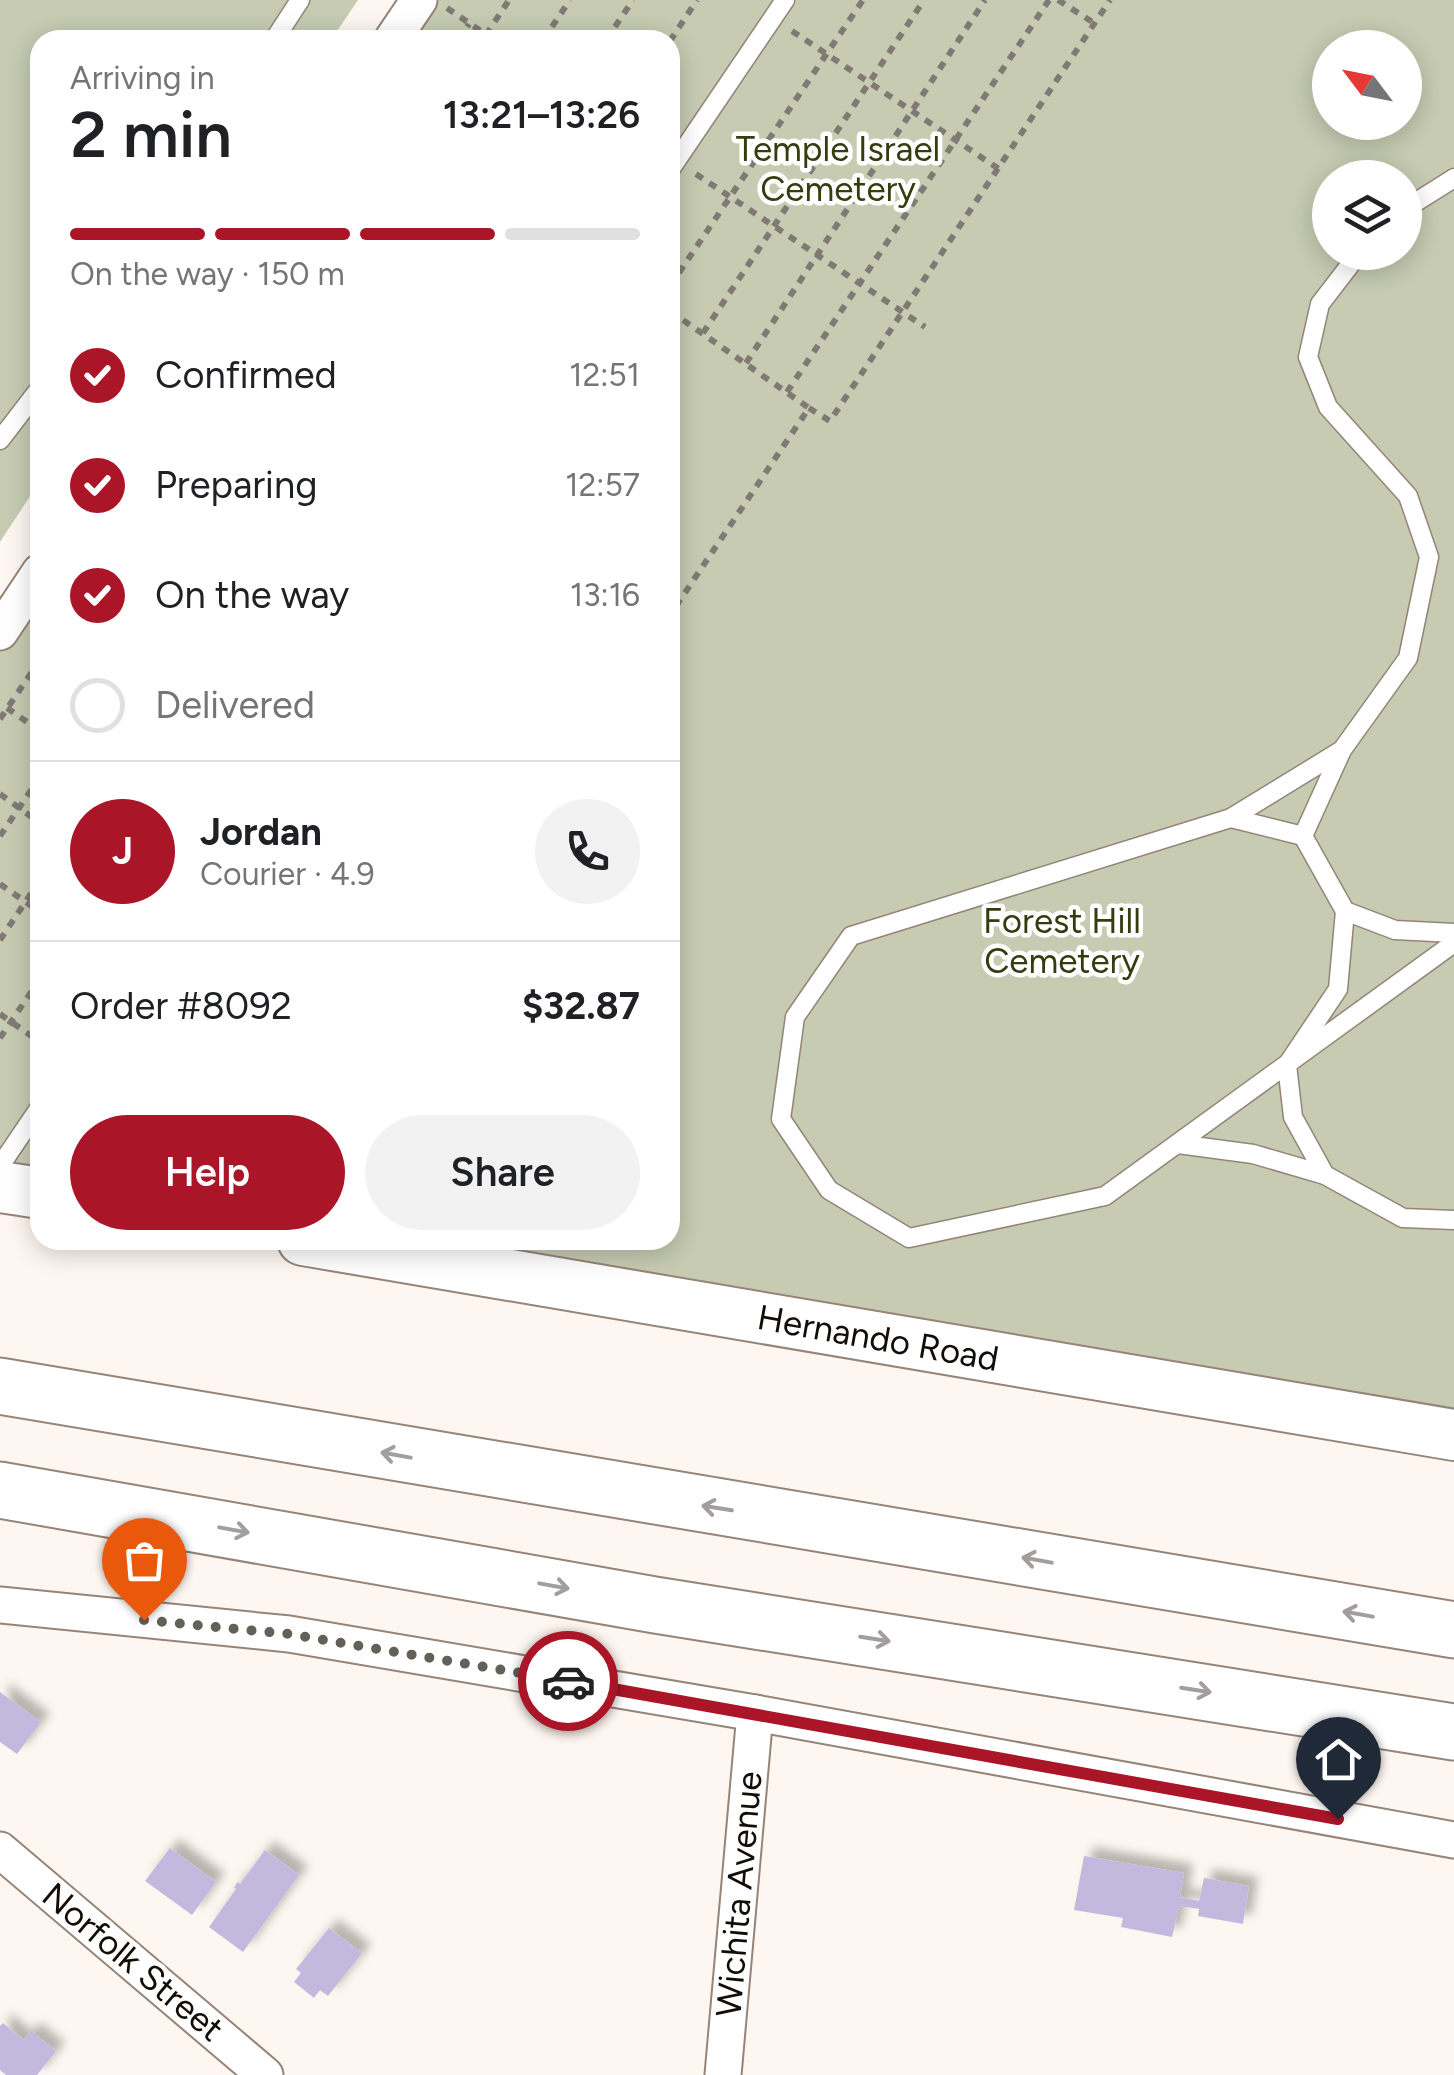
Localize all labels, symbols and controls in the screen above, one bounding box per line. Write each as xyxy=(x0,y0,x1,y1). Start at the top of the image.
north arrow xyxy=(1312,30,1422,140)
map controls xyxy=(1312,30,1422,270)
text: Arriving in xyxy=(70,59,215,97)
text: 13:21–13:26 xyxy=(443,92,640,138)
text: 2 min xyxy=(70,95,232,173)
park label: Temple Israel Cemetery xyxy=(736,128,940,210)
button: layers xyxy=(1312,160,1422,270)
text: On the way · 150 m xyxy=(70,255,345,293)
icon: check xyxy=(70,348,125,403)
text: Confirmed xyxy=(155,352,337,398)
text: 12:51 xyxy=(569,356,640,394)
icon: check xyxy=(70,458,125,513)
text: Preparing xyxy=(155,462,317,508)
text: 12:57 xyxy=(565,466,640,504)
icon: check xyxy=(70,568,125,623)
text: On the way xyxy=(155,572,349,618)
text: 13:16 xyxy=(570,576,640,614)
text: Delivered xyxy=(155,682,315,728)
button: phone xyxy=(535,799,640,904)
text: Jordan xyxy=(200,809,322,855)
text: J xyxy=(112,828,133,874)
text: Courier · 4.9 xyxy=(200,855,375,893)
park label: Forest Hill Cemetery xyxy=(983,900,1141,982)
text: Order #8092 xyxy=(70,983,292,1029)
text: $32.87 xyxy=(522,983,640,1029)
button: Help xyxy=(70,1115,345,1230)
button: Share xyxy=(365,1115,640,1230)
street label: Hernando Road xyxy=(754,1296,1002,1380)
one-way arrow xyxy=(380,1445,413,1464)
one-way arrow xyxy=(701,1498,733,1517)
pin xyxy=(102,1518,187,1621)
one-way arrow xyxy=(217,1521,250,1540)
icon: bag xyxy=(117,1533,172,1588)
one-way arrow xyxy=(1022,1550,1054,1569)
one-way arrow xyxy=(537,1578,569,1597)
one-way arrow xyxy=(1342,1604,1375,1623)
one-way arrow xyxy=(858,1630,891,1649)
courier xyxy=(518,1631,618,1731)
icon: car xyxy=(541,1654,596,1709)
one-way arrow xyxy=(1179,1681,1212,1700)
pin xyxy=(1296,1717,1381,1820)
icon: home xyxy=(1311,1732,1366,1787)
street label: Wichita Avenue xyxy=(707,1769,771,2019)
street label: Norfolk Street xyxy=(34,1874,232,2050)

